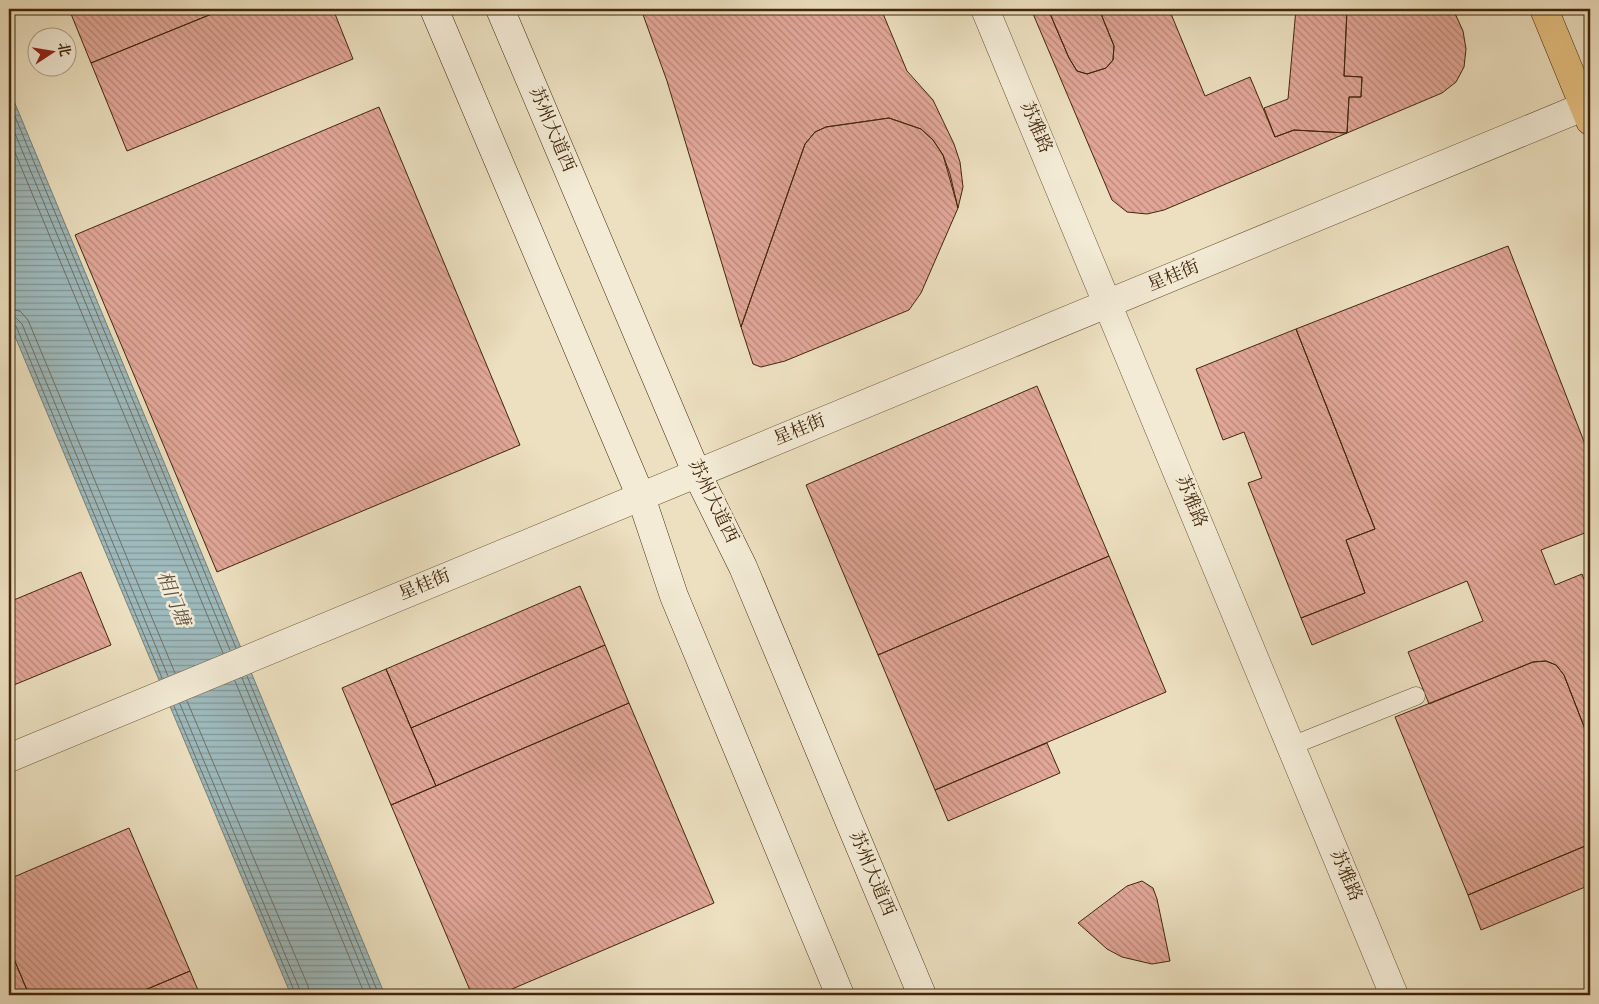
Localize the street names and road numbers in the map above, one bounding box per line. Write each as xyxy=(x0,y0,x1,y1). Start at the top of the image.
street label: 苏州大道西 xyxy=(521,83,581,177)
street label: 苏雅路 xyxy=(1012,98,1058,158)
street label: 星桂街 xyxy=(1144,255,1204,299)
street label: 星桂街 xyxy=(770,409,830,453)
street label: 苏州大道西 xyxy=(681,456,743,548)
street label: 苏雅路 xyxy=(1168,472,1212,532)
street label: 星桂街 xyxy=(395,564,455,608)
street label: 苏州大道西 xyxy=(841,827,901,921)
street label: 苏雅路 xyxy=(1322,846,1368,906)

